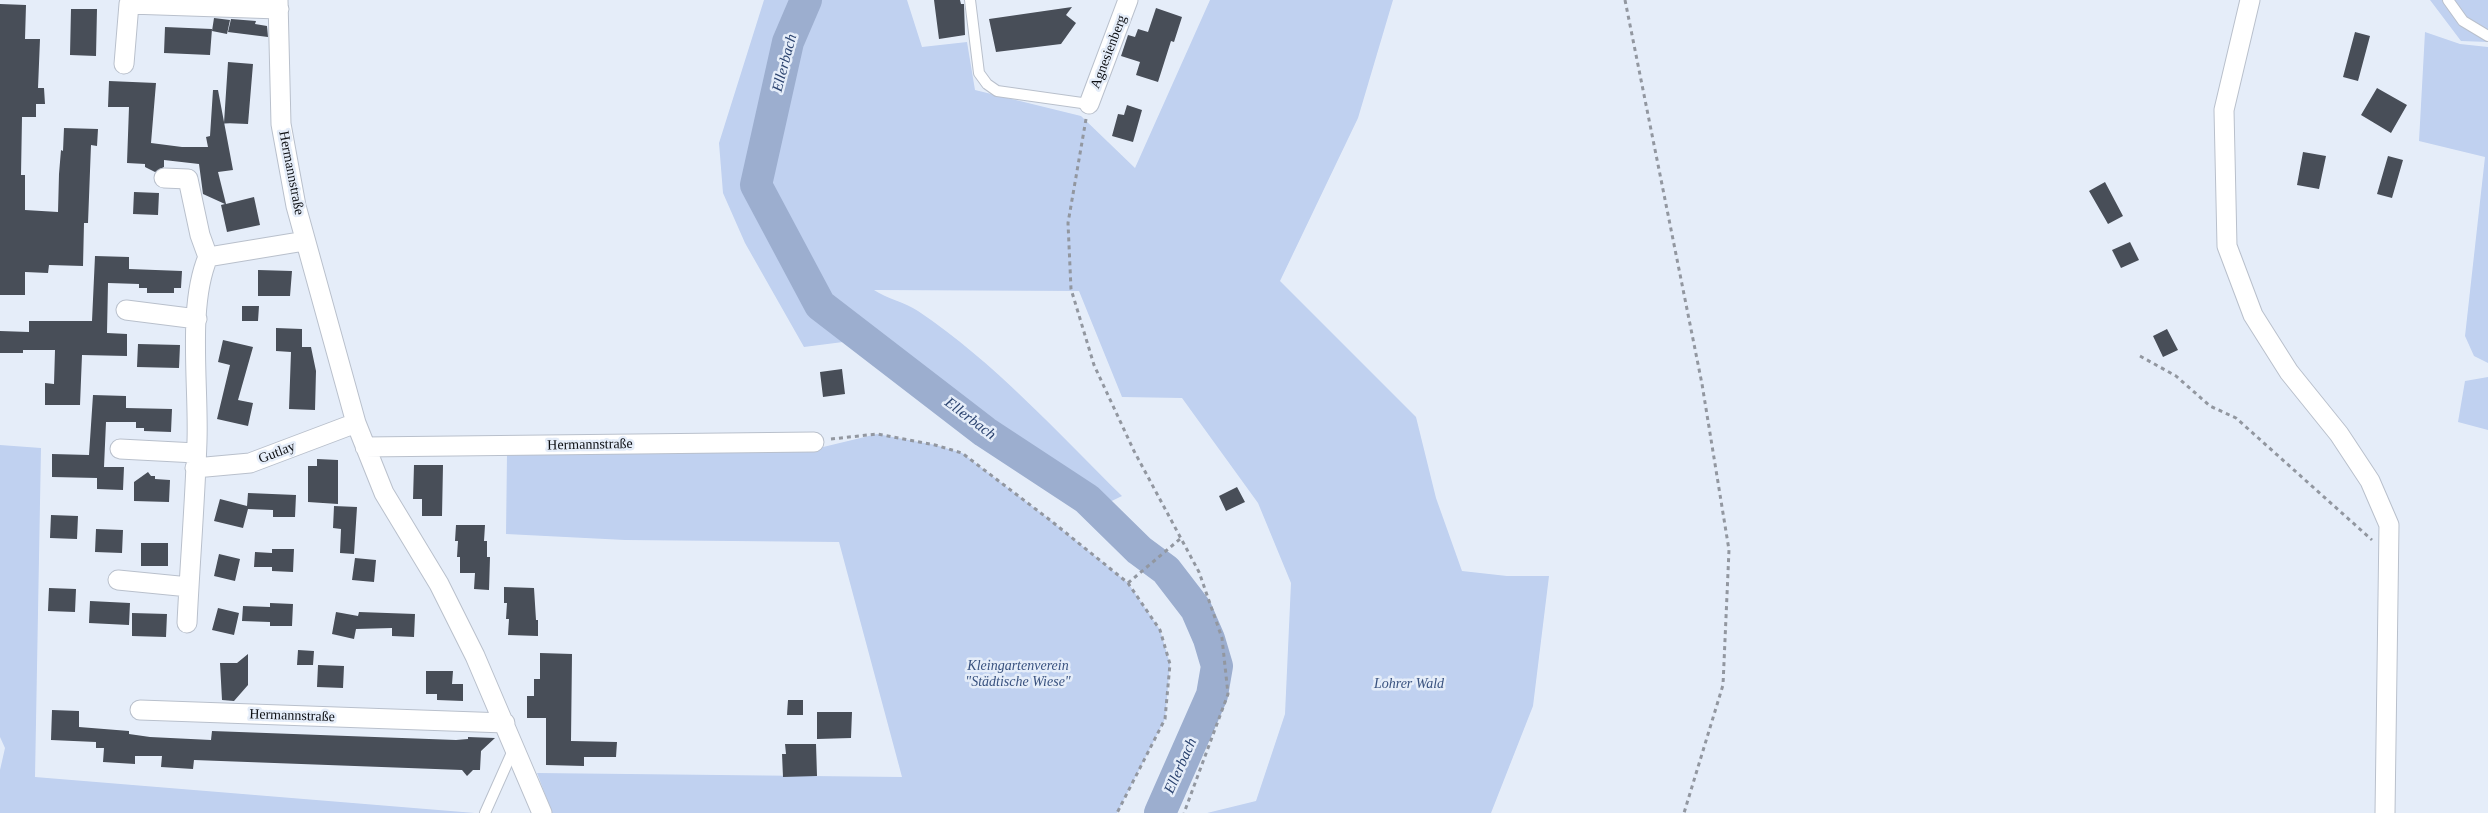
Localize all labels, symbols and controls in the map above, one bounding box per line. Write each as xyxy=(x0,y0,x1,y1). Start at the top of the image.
street label: Agnesienberg xyxy=(1087,13,1131,91)
water label: Ellerbach xyxy=(769,32,801,94)
street label: Hermannstraße xyxy=(275,129,307,217)
water label: Ellerbach xyxy=(941,394,999,444)
street label: Hermannstraße xyxy=(547,436,633,454)
street label: Gutlay xyxy=(256,438,298,468)
park label: Kleingartenverein "Städtische Wiese" xyxy=(965,658,1071,690)
park label: Lohrer Wald xyxy=(1374,676,1444,692)
street label: Hermannstraße xyxy=(249,706,335,726)
water label: Ellerbach xyxy=(1161,735,1201,797)

